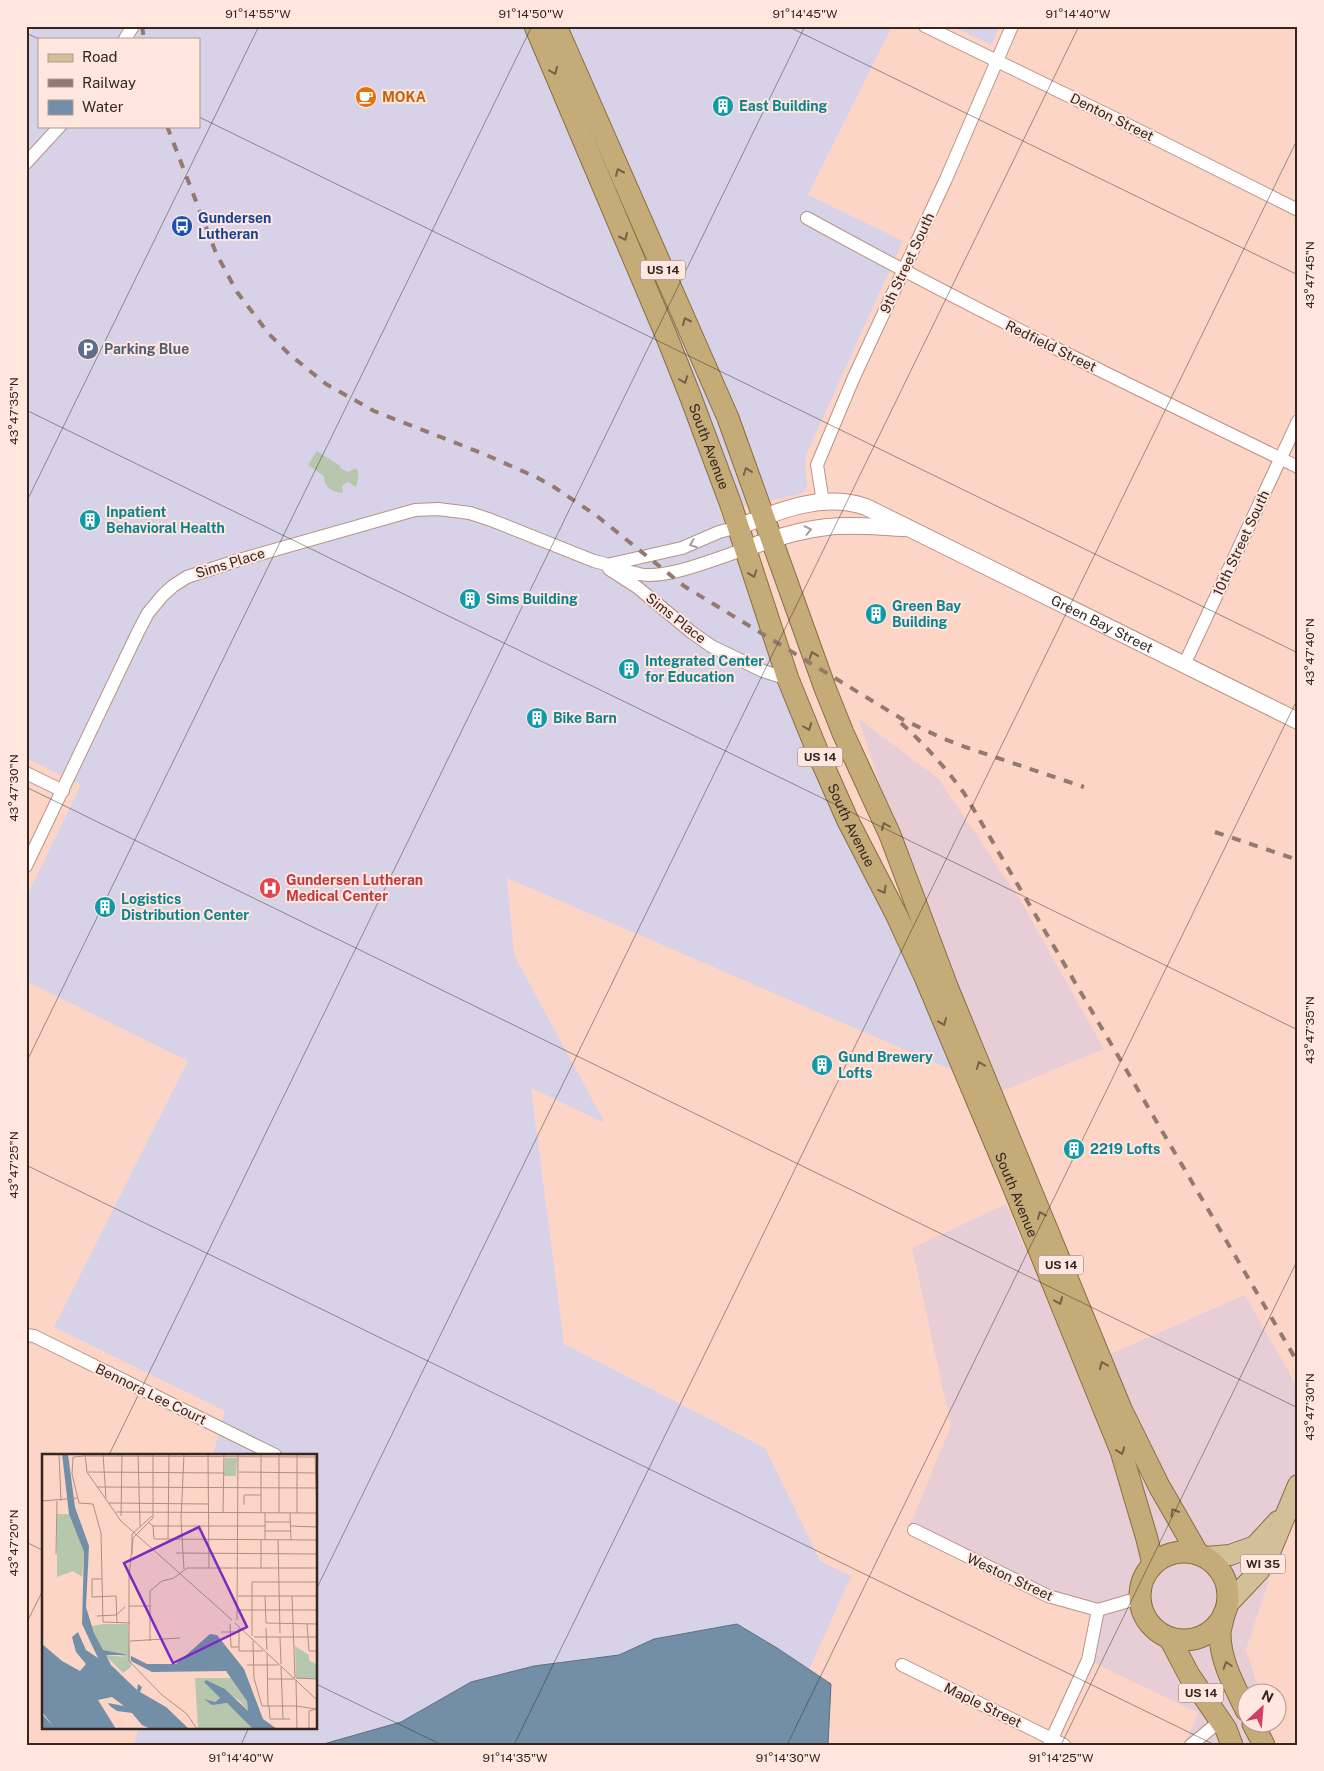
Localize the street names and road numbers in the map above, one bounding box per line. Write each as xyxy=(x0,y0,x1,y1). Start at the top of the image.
street label: Denton Street xyxy=(1068,90,1156,144)
street label: 9th Street South xyxy=(877,210,937,316)
road number: US 14 xyxy=(640,260,686,280)
street label: Redfield Street xyxy=(1003,317,1099,375)
street label: South Avenue xyxy=(686,401,732,492)
street label: 10th Street South xyxy=(1210,488,1272,598)
street label: Sims Place xyxy=(193,545,267,581)
street label: Sims Place xyxy=(643,590,709,646)
street label: Green Bay Street xyxy=(1048,592,1156,656)
road number: US 14 xyxy=(798,748,842,766)
street label: South Avenue xyxy=(824,781,878,869)
street label: South Avenue xyxy=(992,1150,1041,1240)
road number: US 14 xyxy=(1038,1256,1084,1274)
street label: Bennora Lee Court xyxy=(93,1360,209,1428)
street label: Weston Street xyxy=(964,1550,1056,1604)
road number: WI 35 xyxy=(1240,1555,1286,1574)
street label: Maple Street xyxy=(942,1679,1024,1731)
road number: US 14 xyxy=(1178,1684,1224,1702)

